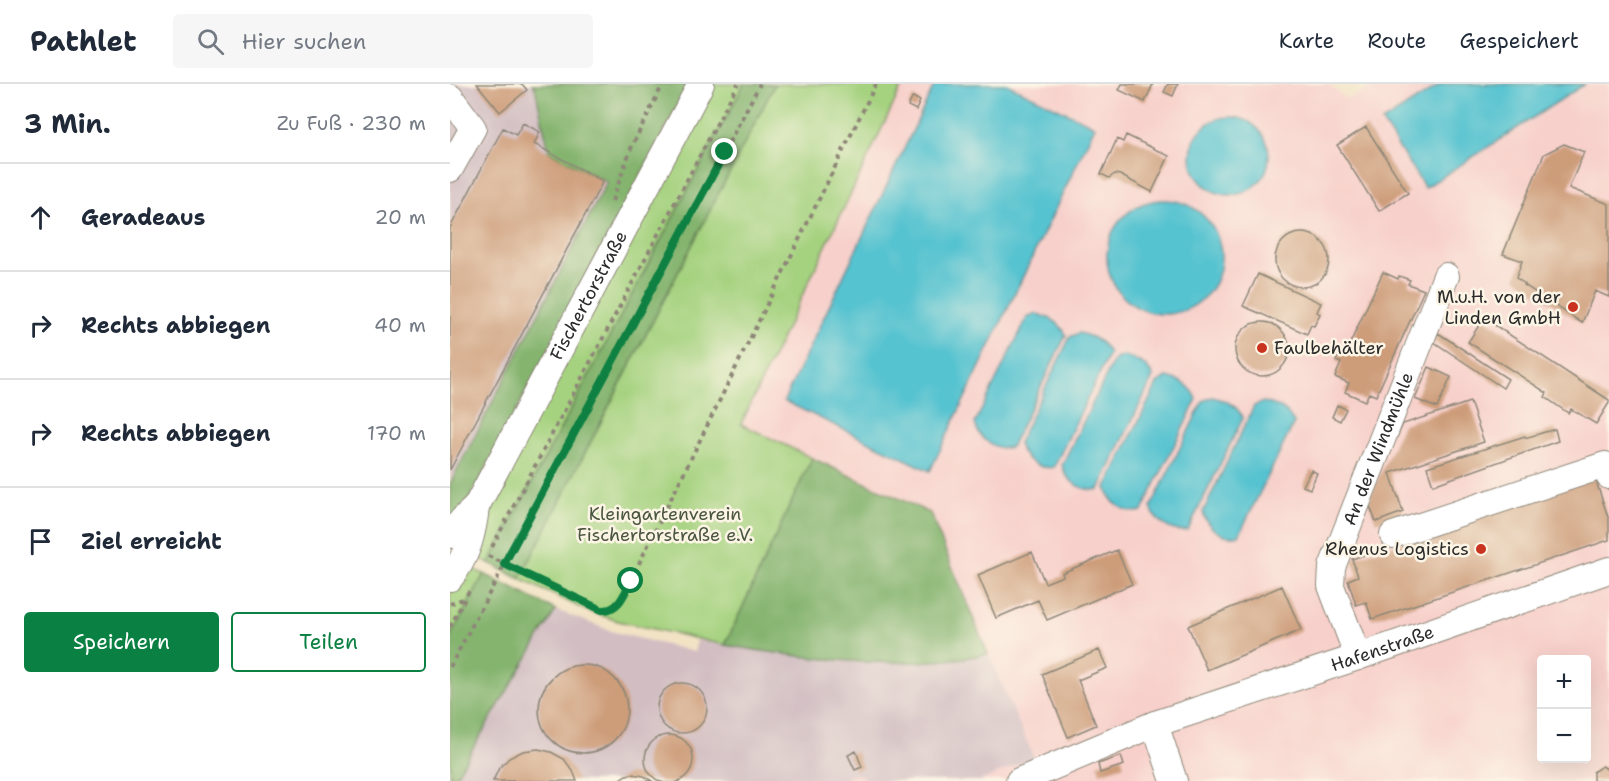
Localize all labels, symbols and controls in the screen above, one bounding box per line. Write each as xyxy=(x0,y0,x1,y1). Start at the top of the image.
search box xyxy=(173,14,593,68)
text: Pathlet xyxy=(30,22,137,60)
icon: search xyxy=(194,25,227,58)
text: Hier suchen xyxy=(242,27,366,56)
text: Karte xyxy=(1279,27,1334,55)
text: Route xyxy=(1367,27,1426,55)
text: Gespeichert xyxy=(1459,27,1579,55)
text: 3 Min. xyxy=(24,106,111,141)
text: Zu Fuß · 230 m xyxy=(277,110,426,136)
route end xyxy=(711,138,737,164)
icon: ahead xyxy=(24,201,57,234)
text: Geradeaus xyxy=(81,203,205,232)
text: 20 m xyxy=(375,204,426,230)
street label: Fischertorstraße xyxy=(544,226,633,364)
place label: M.u.H. von der Linden GmbH xyxy=(1437,285,1561,330)
marker: M.u.H. von der Linden GmbH xyxy=(1566,300,1580,314)
icon: right xyxy=(24,309,57,342)
text: Rechts abbiegen xyxy=(81,311,270,340)
text: 40 m xyxy=(374,312,426,338)
place label: Faulbehälter xyxy=(1274,336,1384,360)
marker: Faulbehälter xyxy=(1255,341,1269,355)
street label: An der Windmühle xyxy=(1338,369,1419,529)
icon: right xyxy=(24,417,57,450)
text: Rechts abbiegen xyxy=(81,419,270,448)
text: 170 m xyxy=(367,420,426,446)
park label: Kleingartenverein Fischertorstraße e.V. xyxy=(577,502,753,547)
icon: arrive xyxy=(24,525,57,558)
text: Ziel erreicht xyxy=(81,527,222,556)
place label: Rhenus Logistics xyxy=(1325,537,1469,561)
marker: Rhenus Logistics xyxy=(1474,542,1488,556)
route start xyxy=(617,567,643,593)
button: Speichern xyxy=(24,612,219,672)
button: Teilen xyxy=(231,612,426,672)
street label: Hafenstraße xyxy=(1328,620,1437,677)
map controls xyxy=(1537,655,1591,763)
button: + xyxy=(1537,655,1591,709)
button: − xyxy=(1537,709,1591,763)

